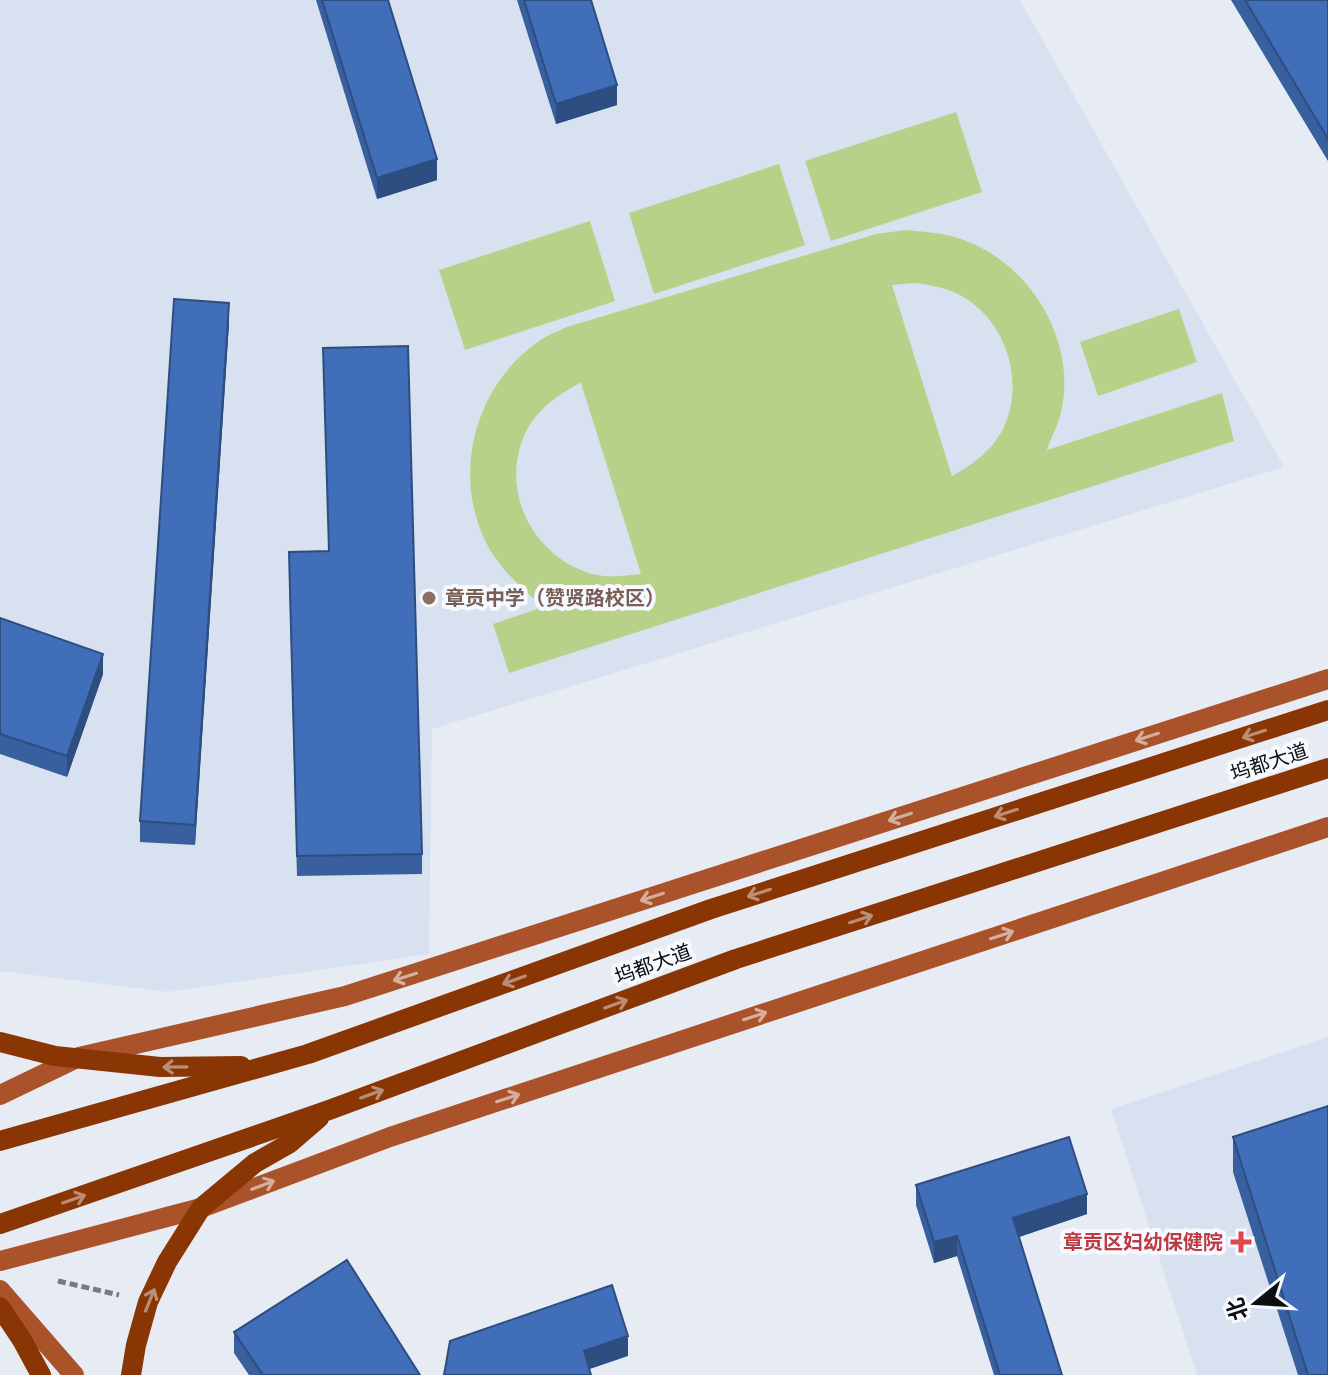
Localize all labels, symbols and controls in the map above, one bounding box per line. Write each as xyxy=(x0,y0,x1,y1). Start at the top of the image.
place label: 章贡中学（赞贤路校区） xyxy=(445,586,665,610)
marker: 章贡中学（赞贤路校区） xyxy=(420,589,438,607)
one-way arrow xyxy=(1241,727,1266,742)
one-way arrow xyxy=(1135,730,1160,745)
street label: 坞都大道 xyxy=(1227,738,1311,786)
one-way arrow xyxy=(994,807,1019,822)
one-way arrow xyxy=(887,810,912,825)
one-way arrow xyxy=(746,886,772,901)
one-way arrow xyxy=(640,890,665,905)
one-way arrow xyxy=(849,910,874,925)
one-way arrow xyxy=(989,926,1014,941)
street label: 坞都大道 xyxy=(611,939,695,989)
one-way arrow xyxy=(393,970,418,985)
one-way arrow xyxy=(502,974,527,988)
one-way arrow xyxy=(603,996,628,1010)
one-way arrow xyxy=(742,1008,767,1023)
one-way arrow xyxy=(162,1059,189,1074)
one-way arrow xyxy=(359,1086,384,1100)
one-way arrow xyxy=(495,1089,520,1104)
one-way arrow xyxy=(250,1177,275,1191)
one-way arrow xyxy=(61,1191,86,1205)
place label: 章贡区妇幼保健院 xyxy=(1063,1230,1223,1254)
marker: 章贡区妇幼保健院 xyxy=(1230,1231,1252,1253)
north arrow xyxy=(1216,1263,1296,1343)
one-way arrow xyxy=(144,1288,159,1313)
text: 北 xyxy=(1221,1295,1253,1324)

